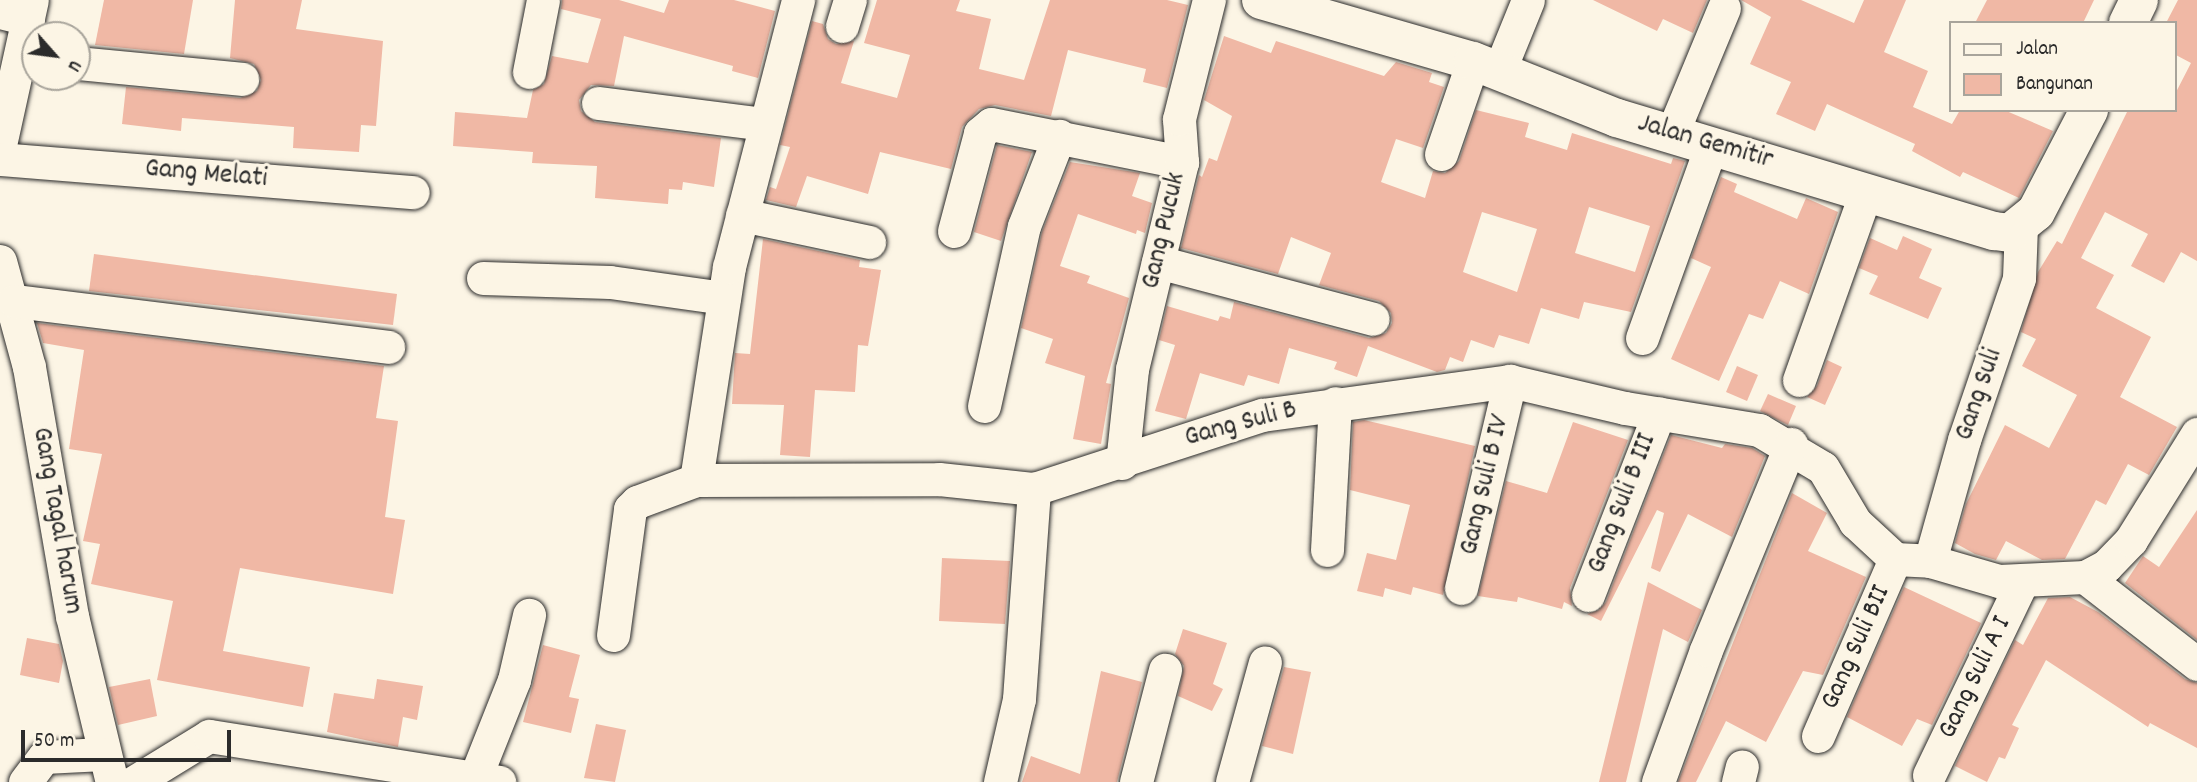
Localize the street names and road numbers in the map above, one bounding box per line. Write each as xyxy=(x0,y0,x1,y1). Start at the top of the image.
street label: Jalan Gemitir xyxy=(1633,108,1777,178)
street label: Gang Melati xyxy=(143,153,269,197)
street label: Gang Pucuk xyxy=(1135,170,1195,292)
street label: Gang Suli xyxy=(1949,345,2011,445)
street label: Gang Suli B xyxy=(1181,394,1301,456)
street label: Gang Suli B IV xyxy=(1454,411,1518,559)
street label: Gang Tagal harum xyxy=(23,425,89,617)
street label: Gang Suli B III xyxy=(1581,429,1665,579)
street label: Gang Suli BII xyxy=(1815,581,1899,715)
street label: Gang Suli A I xyxy=(1932,611,2020,745)

